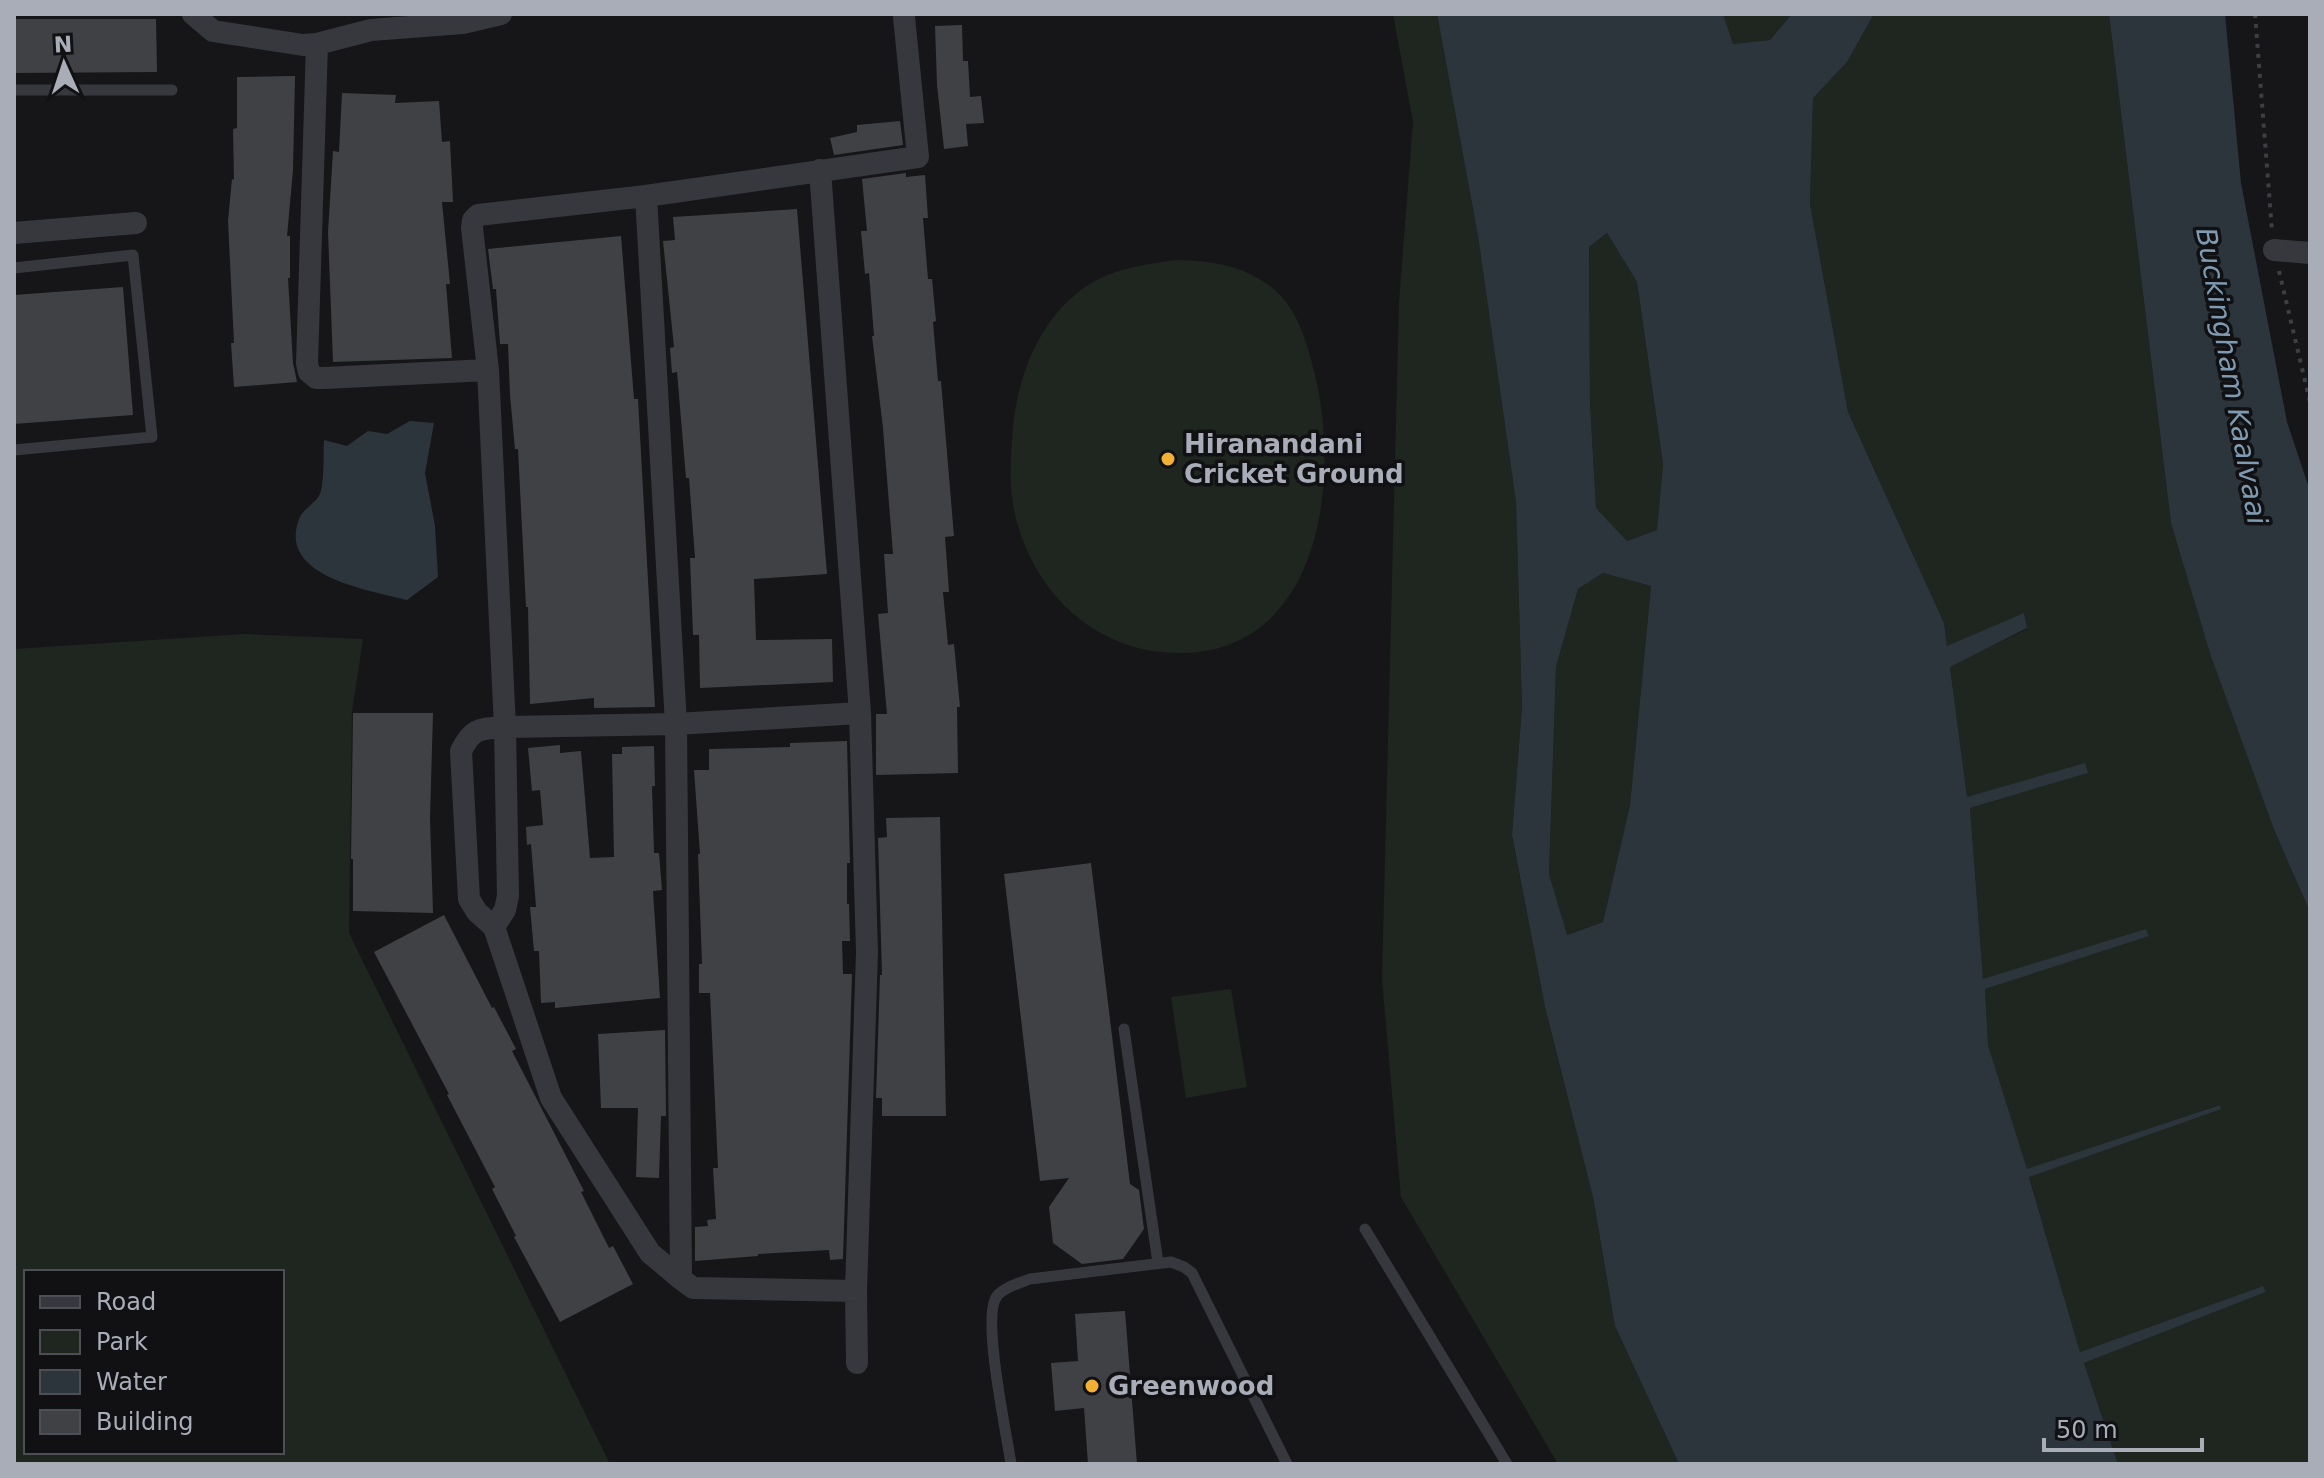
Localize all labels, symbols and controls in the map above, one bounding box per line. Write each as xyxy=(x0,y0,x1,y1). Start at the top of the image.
north arrow xyxy=(24,24,104,104)
text: N xyxy=(53,32,73,57)
water label: Buckingham Kaalvaai xyxy=(2189,225,2274,527)
place label: Hiranandani Cricket Ground xyxy=(1184,429,1404,489)
marker: Hiranandani Cricket Ground xyxy=(1159,450,1177,468)
legend xyxy=(24,1270,284,1454)
text: Road xyxy=(96,1288,156,1316)
text: Park xyxy=(96,1328,148,1356)
text: Water xyxy=(96,1368,167,1396)
place label: Greenwood xyxy=(1108,1371,1274,1401)
marker: Greenwood xyxy=(1083,1377,1101,1395)
scale bar xyxy=(2044,1402,2202,1452)
text: Building xyxy=(96,1408,193,1436)
text: 50 m xyxy=(2056,1416,2118,1444)

